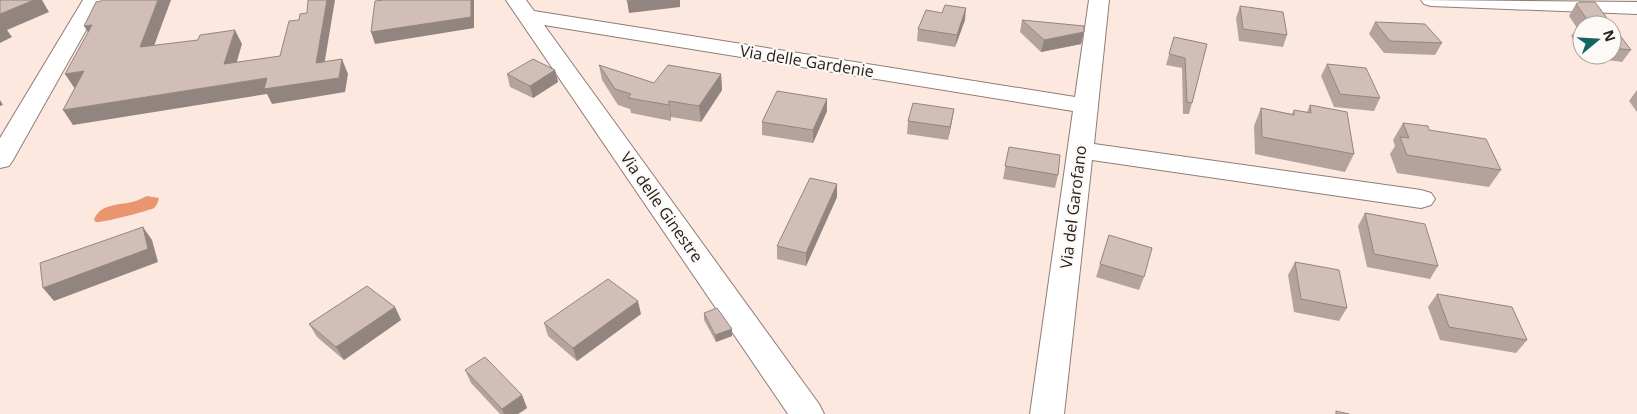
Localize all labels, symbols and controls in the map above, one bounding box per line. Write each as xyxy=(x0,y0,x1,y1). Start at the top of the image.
north arrow xyxy=(1572,15,1622,65)
text: N xyxy=(1599,27,1621,44)
street label: Via delle Gardenie xyxy=(738,40,876,82)
street label: Via del Garofano xyxy=(1055,144,1091,270)
street label: Via delle Ginestre xyxy=(616,147,708,267)

